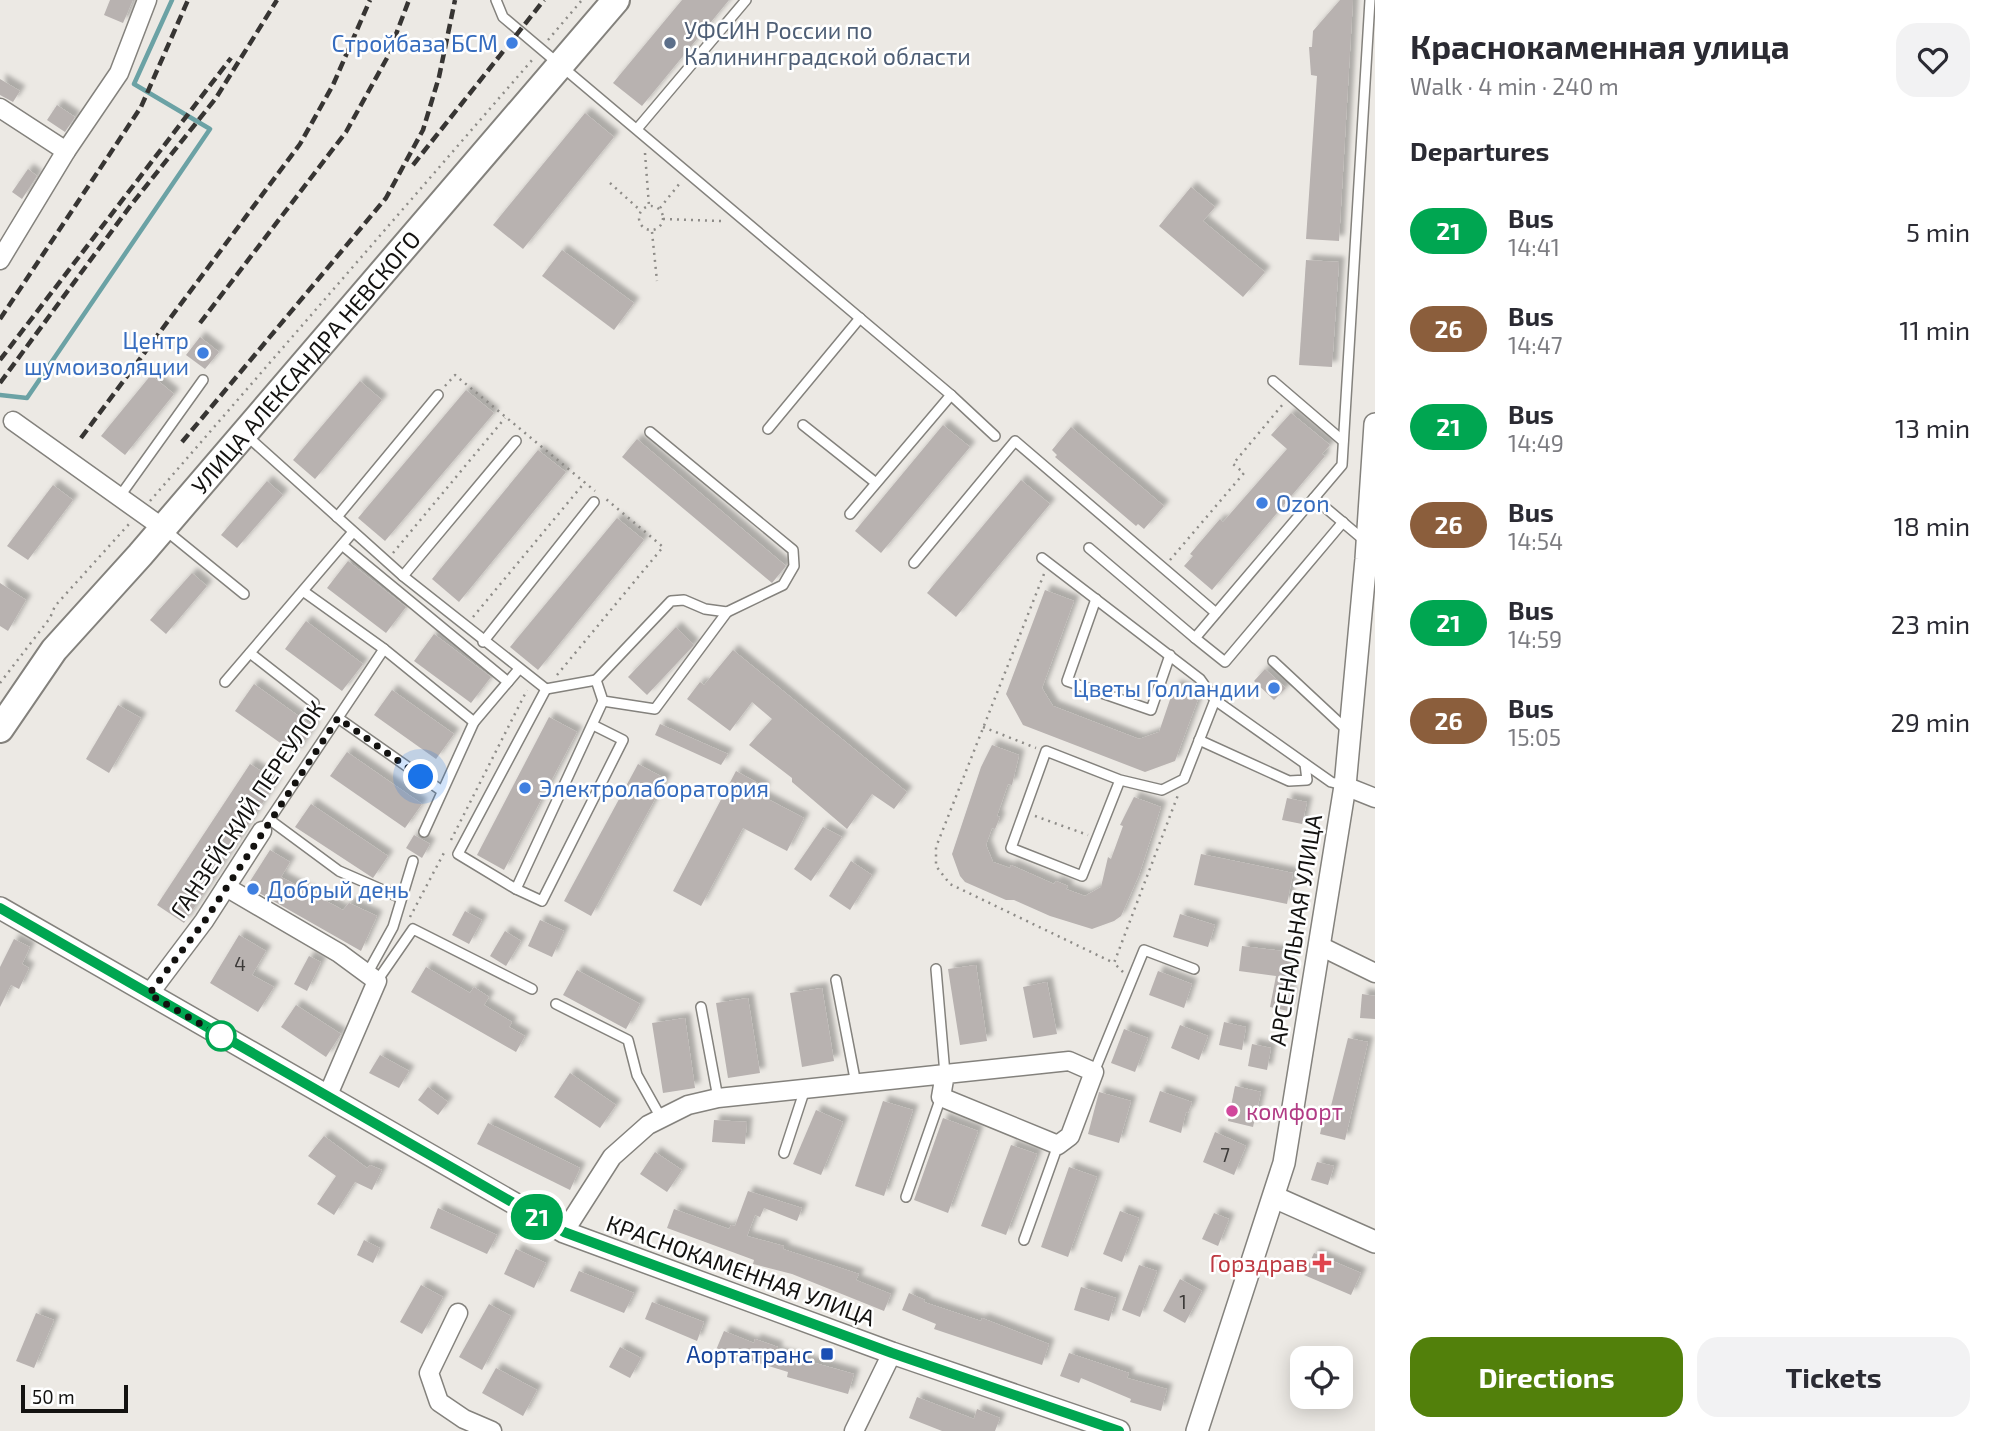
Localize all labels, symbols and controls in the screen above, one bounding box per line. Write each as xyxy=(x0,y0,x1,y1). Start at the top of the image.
place label: УФСИН России по Калининградской области xyxy=(684,16,971,70)
button: heart xyxy=(1896,23,1970,97)
text: Краснокаменная улица xyxy=(1410,26,1790,66)
place label: Стройбаза БСМ xyxy=(331,29,498,57)
marker: Стройбаза БСМ xyxy=(504,35,520,51)
marker: УФСИН России по Калининградской области xyxy=(662,35,678,51)
text: Walk · 4 min · 240 m xyxy=(1410,72,1619,100)
text: Departures xyxy=(1410,135,1549,166)
text: Bus xyxy=(1508,202,1554,233)
text: 21 xyxy=(1436,216,1461,245)
text: 5 min xyxy=(1906,216,1970,247)
street label: УЛИЦА АЛЕКСАНДРА НЕВСКОГО xyxy=(185,225,426,499)
text: 14:41 xyxy=(1508,233,1560,261)
text: Bus xyxy=(1508,300,1554,331)
text: 26 xyxy=(1434,314,1463,343)
text: 11 min xyxy=(1899,314,1970,345)
place label: Центр шумоизоляции xyxy=(24,326,189,381)
text: 14:47 xyxy=(1508,331,1563,359)
marker: Центр шумоизоляции xyxy=(195,345,211,361)
text: Bus xyxy=(1508,398,1554,429)
text: 21 xyxy=(1436,412,1461,441)
text: 13 min xyxy=(1895,412,1970,443)
text: 14:49 xyxy=(1508,429,1564,457)
place label: Ozon xyxy=(1276,489,1330,517)
marker: Ozon xyxy=(1254,495,1270,511)
text: Bus xyxy=(1508,496,1554,527)
text: 26 xyxy=(1434,510,1463,539)
text: 18 min xyxy=(1894,510,1970,541)
text: 14:54 xyxy=(1508,527,1563,555)
text: Bus xyxy=(1508,594,1554,625)
text: 21 xyxy=(1436,608,1461,637)
text: 23 min xyxy=(1891,608,1970,639)
text: 14:59 xyxy=(1508,625,1562,653)
place label: Цветы Голландии xyxy=(1073,674,1260,702)
marker: Цветы Голландии xyxy=(1266,680,1282,696)
text: Bus xyxy=(1508,692,1554,723)
street label: ГАНЗЕЙСКИЙ ПЕРЕУЛОК xyxy=(164,695,330,923)
text: 26 xyxy=(1434,706,1463,735)
text: 29 min xyxy=(1890,706,1970,737)
text: 15:05 xyxy=(1508,723,1561,751)
your location xyxy=(403,759,438,794)
place label: Электролаборатория xyxy=(539,774,769,802)
marker: Электролаборатория xyxy=(517,780,533,796)
street label: АРСЕНАЛЬНАЯ УЛИЦА xyxy=(1263,812,1327,1048)
place label: Добрый день xyxy=(267,875,409,903)
marker: Добрый день xyxy=(245,881,261,897)
house number: 4 xyxy=(234,952,246,975)
unlabelled marker xyxy=(206,1021,236,1051)
place label: комфорт xyxy=(1246,1097,1343,1125)
marker: комфорт xyxy=(1224,1103,1240,1119)
house number: 7 xyxy=(1220,1143,1230,1166)
line badge: 21 xyxy=(505,1194,568,1240)
text: 21 xyxy=(525,1202,549,1231)
street label: КРАСНОКАМЕННАЯ УЛИЦА xyxy=(603,1208,880,1332)
place label: Горздрав xyxy=(1210,1249,1308,1277)
marker: Горздрав xyxy=(1314,1255,1330,1271)
house number: 1 xyxy=(1179,1290,1187,1313)
button: Directions xyxy=(1410,1337,1683,1417)
button: Tickets xyxy=(1697,1337,1970,1417)
place label: Аортатранс xyxy=(686,1340,813,1368)
marker: Аортатранс xyxy=(819,1346,835,1362)
map controls xyxy=(1290,1346,1353,1409)
button: locate xyxy=(1290,1346,1353,1409)
scale bar xyxy=(21,1382,128,1414)
text: 50 m xyxy=(32,1385,75,1408)

